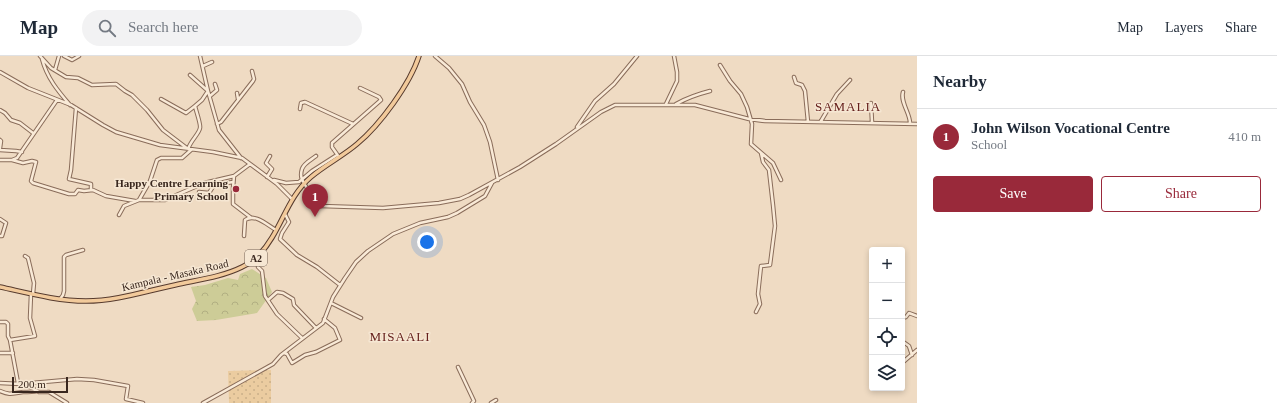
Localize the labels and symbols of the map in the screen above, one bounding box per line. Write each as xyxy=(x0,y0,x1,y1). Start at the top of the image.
district label: SAMALIA xyxy=(815,99,881,114)
place label: Happy Centre Learning Primary School xyxy=(115,177,228,202)
marker: Happy Centre Learning Primary School xyxy=(231,184,241,194)
pin: 1 xyxy=(302,184,328,217)
your location xyxy=(417,232,437,252)
road number: A2 xyxy=(245,250,267,266)
street label: Kampala - Masaka Road xyxy=(121,257,230,293)
district label: MISAALI xyxy=(369,329,431,344)
scale bar xyxy=(12,375,68,394)

